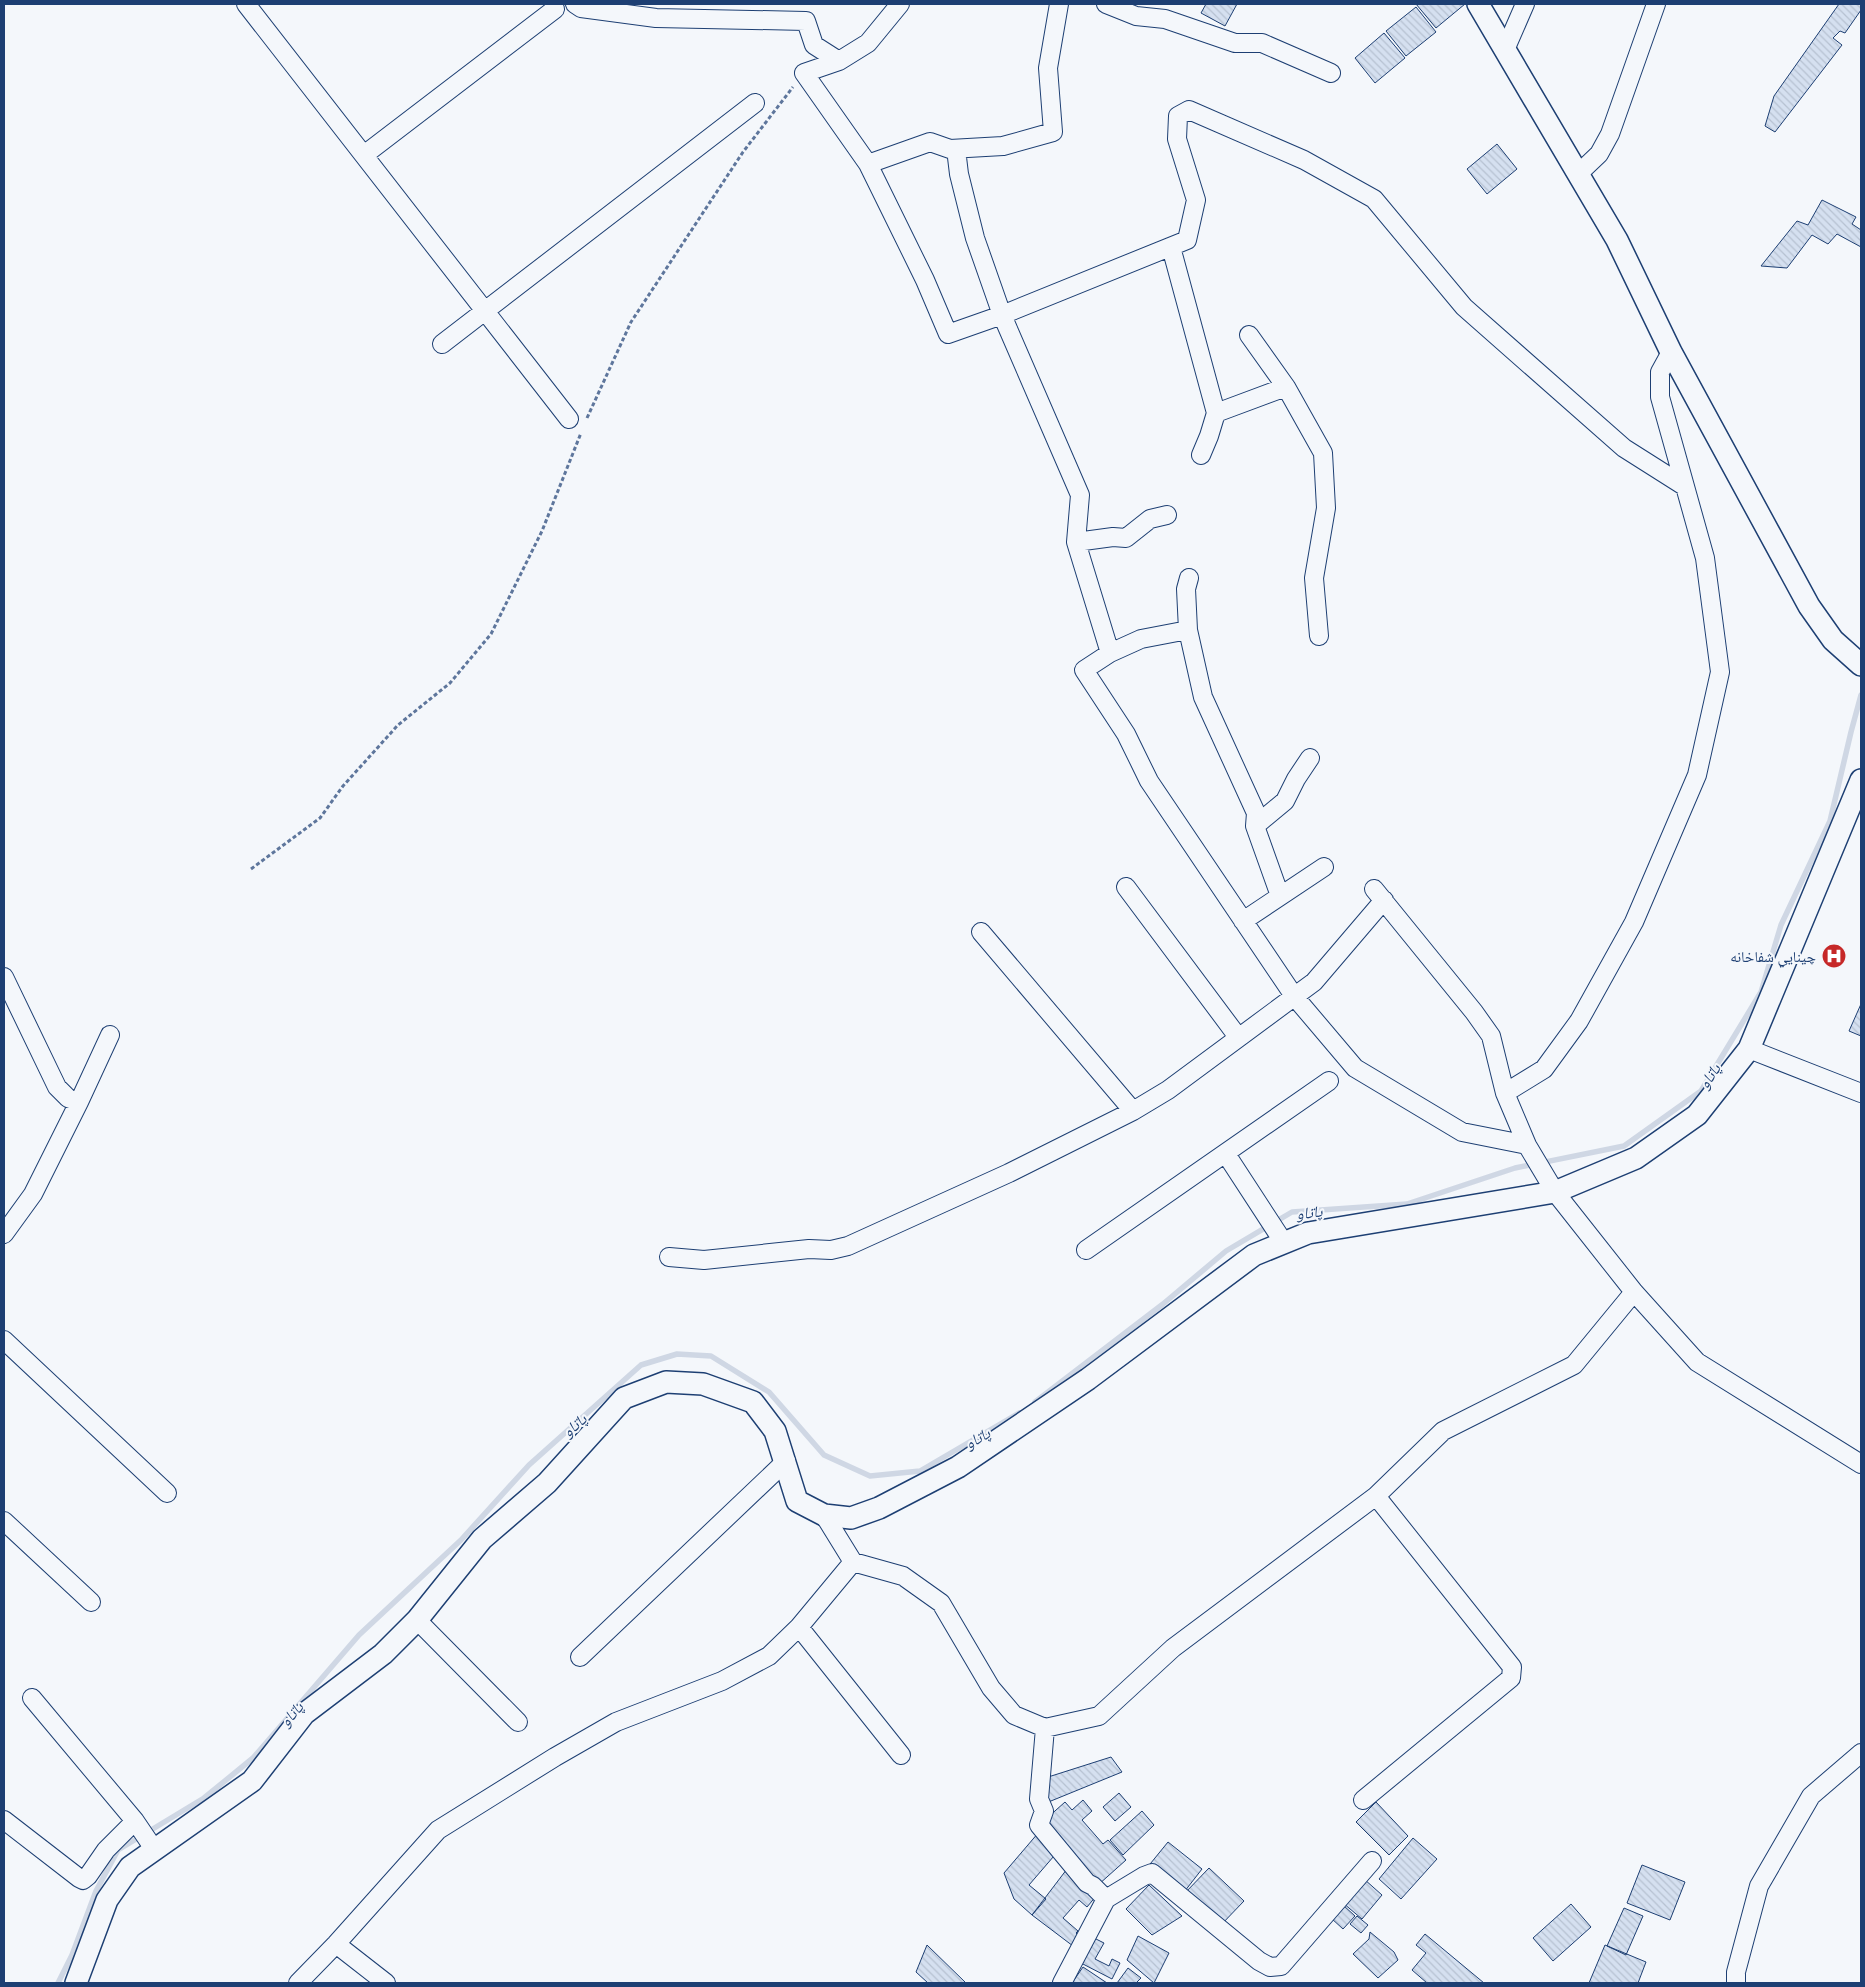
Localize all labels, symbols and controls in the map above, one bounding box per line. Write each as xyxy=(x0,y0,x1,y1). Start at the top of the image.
hospital icon: چينايي شفاخانه xyxy=(1821,943,1847,969)
place label: چينايي شفاخانه xyxy=(1730,947,1816,968)
water label: پاتاو xyxy=(1693,1059,1725,1094)
water label: پاتاو xyxy=(1294,1200,1324,1224)
water label: پاتاو xyxy=(557,1408,591,1442)
water label: پاتاو xyxy=(960,1422,994,1454)
water label: پاتاو xyxy=(274,1697,308,1731)

